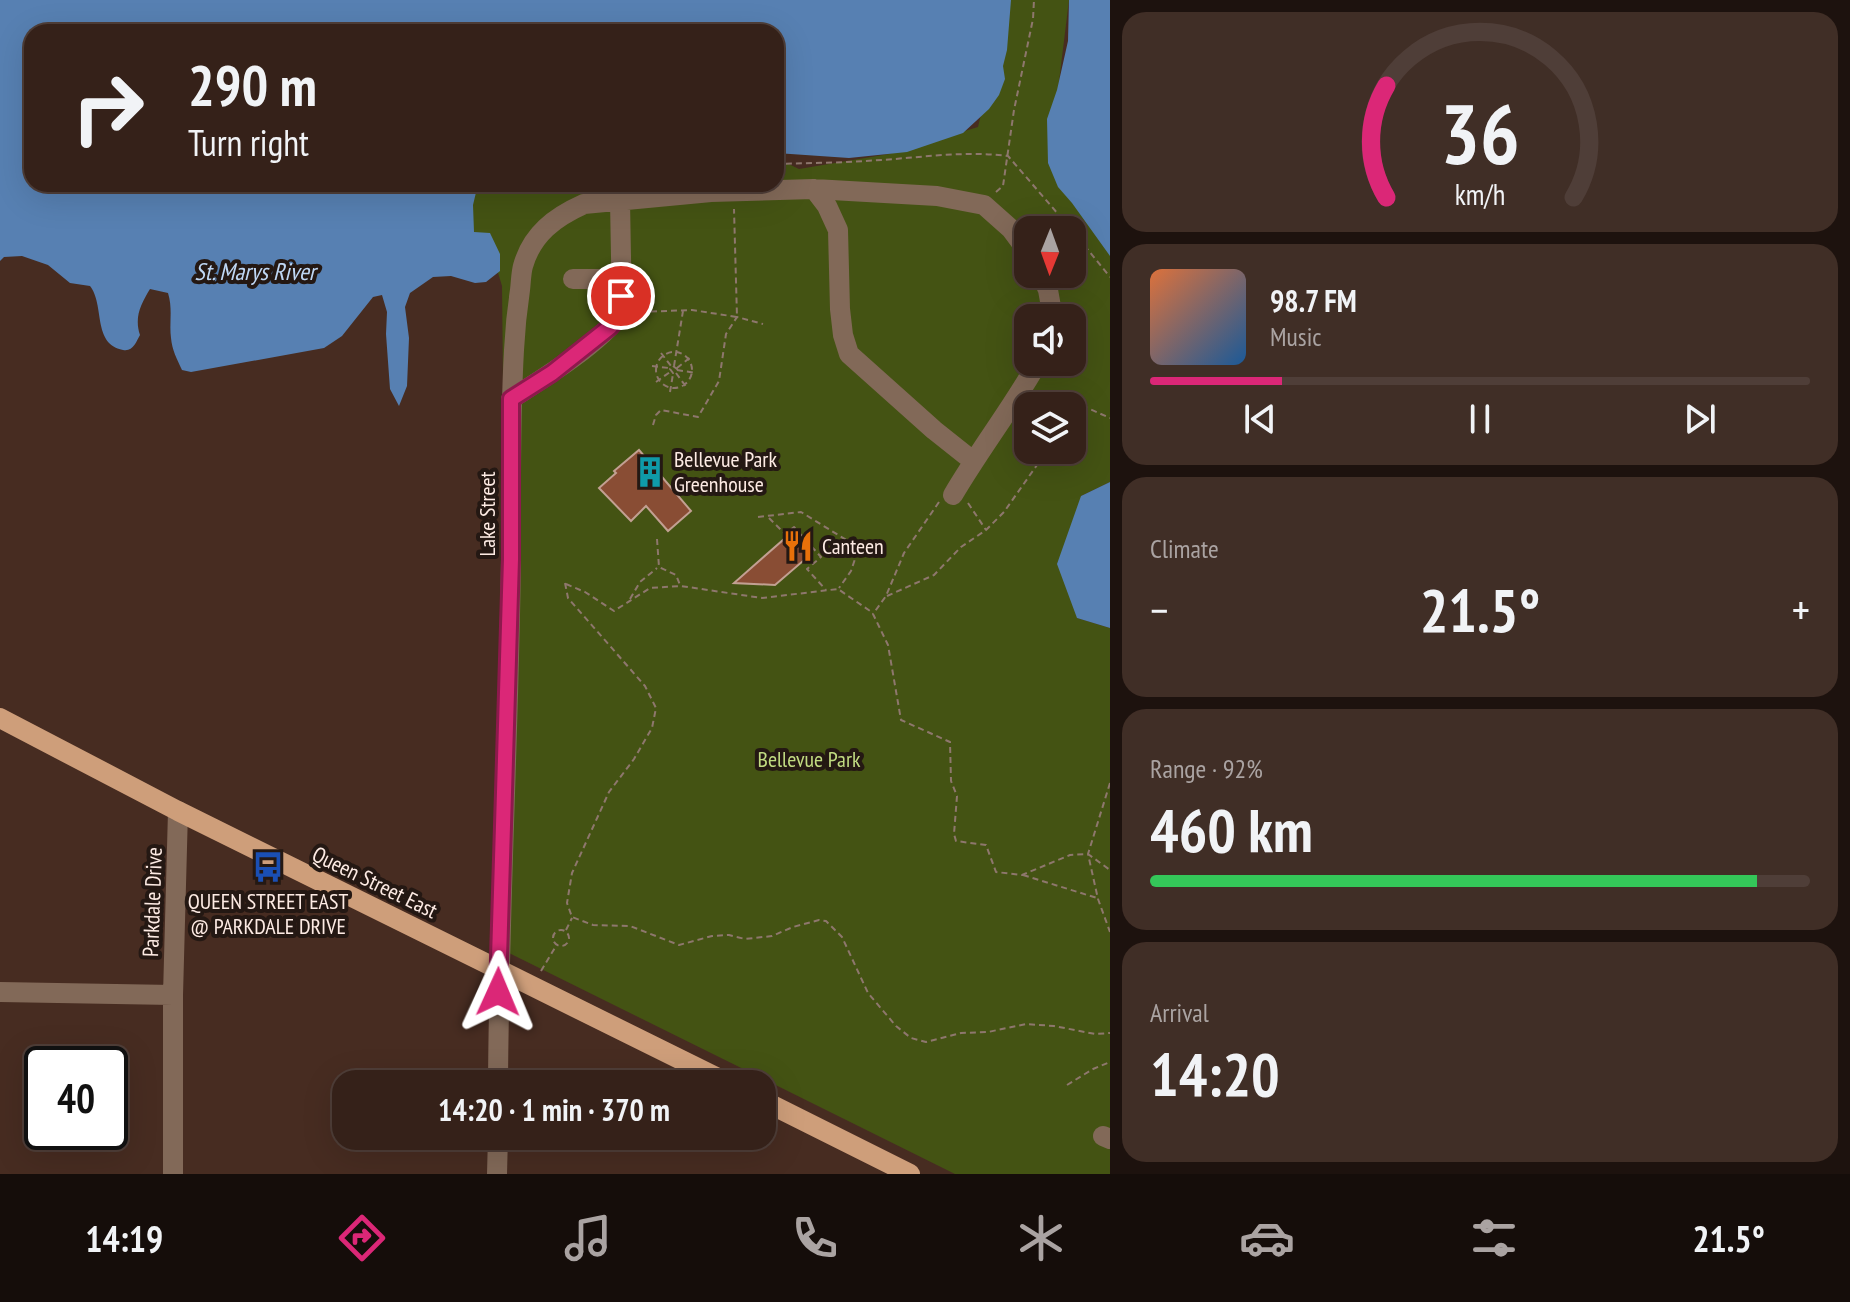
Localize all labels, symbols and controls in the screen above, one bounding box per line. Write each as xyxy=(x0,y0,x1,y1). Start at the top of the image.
text: 290 m xyxy=(188,49,317,121)
icon: right xyxy=(56,56,160,160)
text: 36 xyxy=(1440,79,1520,187)
text: Turn right xyxy=(188,119,309,166)
text: km/h xyxy=(1455,176,1505,213)
north arrow xyxy=(1014,216,1086,288)
map controls xyxy=(1014,216,1086,464)
water label: St. Marys River xyxy=(195,256,319,287)
pin xyxy=(587,262,655,330)
icon: arrive xyxy=(599,274,643,318)
text: 98.7 FM xyxy=(1270,281,1357,320)
button: sound xyxy=(1014,304,1086,376)
text: Music xyxy=(1270,320,1322,353)
button: layers xyxy=(1014,392,1086,464)
icon: previous xyxy=(1238,397,1282,441)
icon: pause xyxy=(1458,397,1502,441)
icon: next xyxy=(1678,397,1722,441)
place label: Bellevue Park Greenhouse xyxy=(674,445,777,498)
building icon: Bellevue Park Greenhouse xyxy=(633,455,667,489)
street label: Lake Street xyxy=(473,471,501,557)
restaurant icon: Canteen xyxy=(781,529,815,563)
place label: Canteen xyxy=(822,532,884,560)
text: Climate xyxy=(1150,532,1219,565)
text: 21.5° xyxy=(1420,571,1540,649)
text: − xyxy=(1150,581,1168,638)
text: + xyxy=(1792,581,1810,638)
park label: Bellevue Park xyxy=(758,745,861,773)
text: Range · 92% xyxy=(1150,752,1263,785)
text: 460 km xyxy=(1150,791,1313,869)
street label: Queen Street East xyxy=(308,840,442,924)
street label: Parkdale Drive xyxy=(136,847,168,957)
bus stop icon: QUEEN STREET EAST @ PARKDALE DRIVE xyxy=(251,850,285,884)
place label: QUEEN STREET EAST @ PARKDALE DRIVE xyxy=(188,887,348,940)
position arrow xyxy=(456,950,540,1034)
text: Arrival xyxy=(1150,996,1209,1029)
text: 14:20 xyxy=(1150,1035,1280,1113)
speed limit sign: 40 xyxy=(24,1046,128,1150)
text: 14:20 · 1 min · 370 m xyxy=(438,1090,670,1129)
icon: directions xyxy=(334,1210,390,1266)
icon: music xyxy=(560,1210,616,1266)
icon: phone xyxy=(787,1210,843,1266)
icon: climate xyxy=(1013,1210,1069,1266)
icon: car xyxy=(1239,1210,1295,1266)
icon: filters xyxy=(1466,1210,1522,1266)
text: 14:19 xyxy=(85,1215,163,1262)
text: 21.5° xyxy=(1692,1215,1765,1262)

